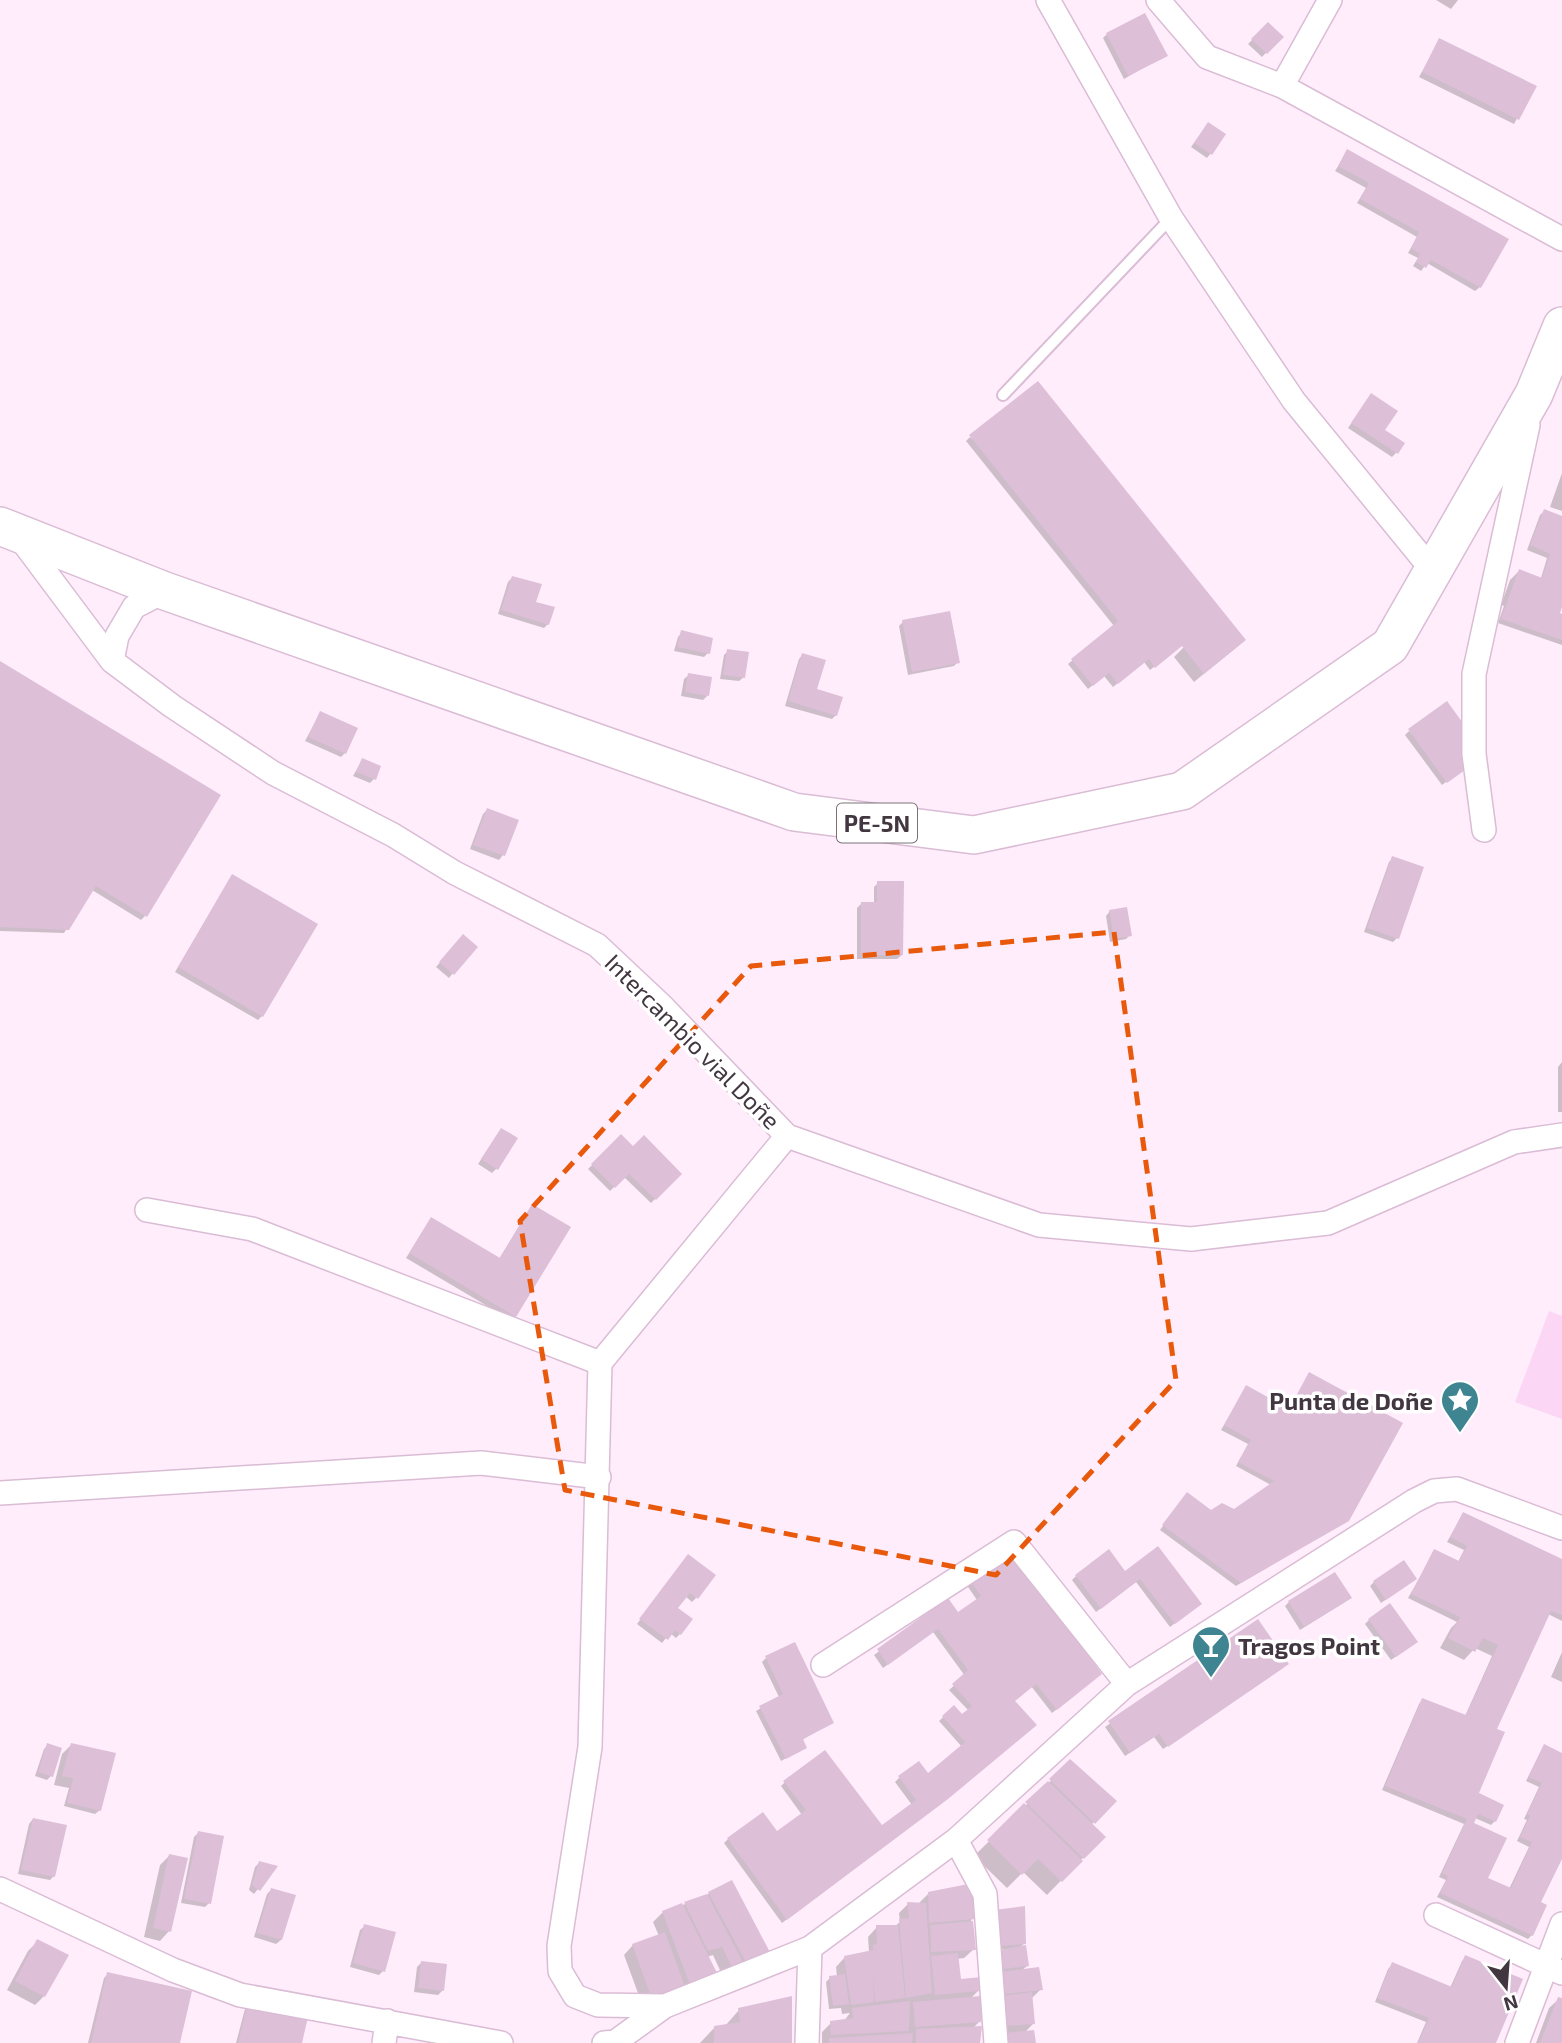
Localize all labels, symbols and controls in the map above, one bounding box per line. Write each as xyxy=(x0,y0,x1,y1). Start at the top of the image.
road number: PE-5N xyxy=(837,804,917,842)
street label: Intercambio vial Doñe xyxy=(599,947,787,1135)
place icon: Punta de Doñe xyxy=(1439,1379,1481,1434)
place label: Punta de Doñe xyxy=(1269,1386,1433,1415)
bar icon: Tragos Point xyxy=(1190,1624,1232,1679)
place label: Tragos Point xyxy=(1238,1631,1380,1660)
north arrow xyxy=(1471,1952,1541,2022)
text: N xyxy=(1501,1991,1521,2017)

